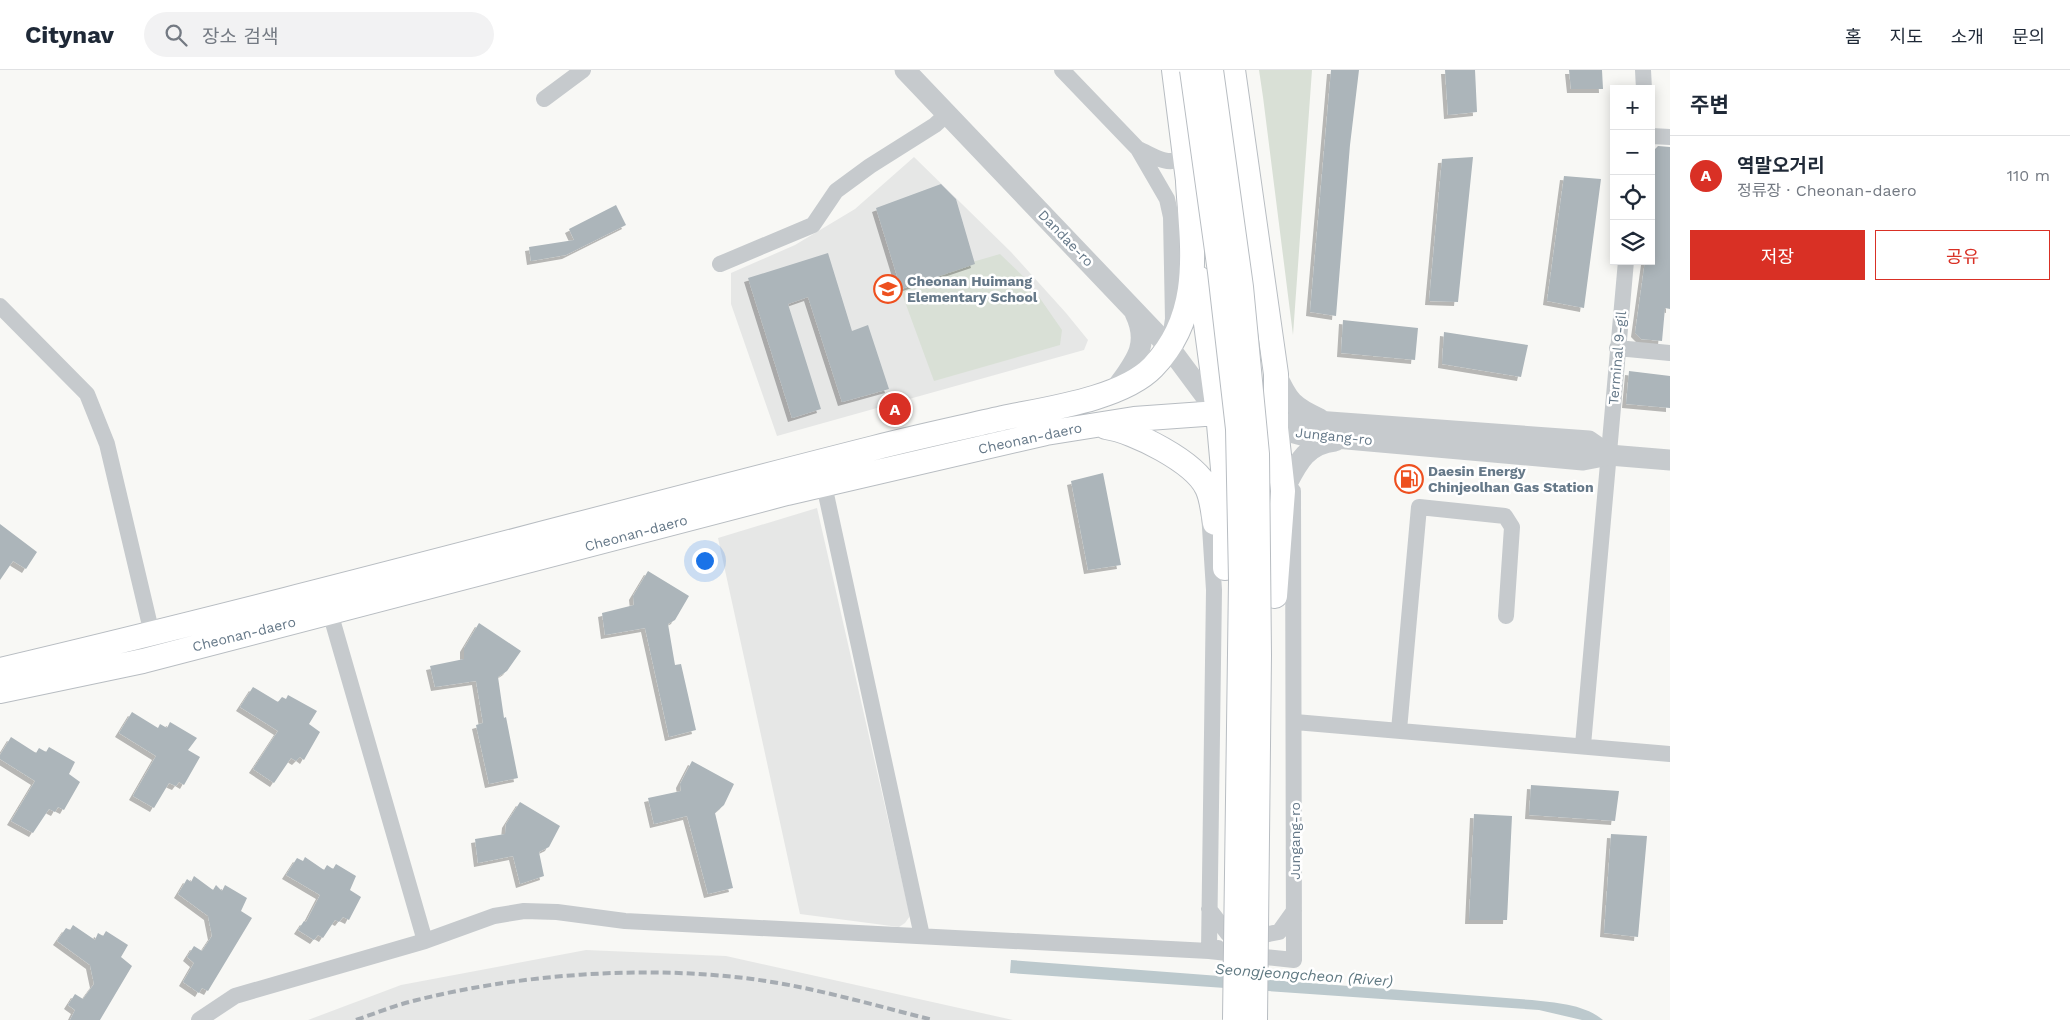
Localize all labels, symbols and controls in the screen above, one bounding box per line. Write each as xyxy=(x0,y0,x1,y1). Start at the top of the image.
search box xyxy=(144,12,494,57)
text: Citynav xyxy=(25,21,114,49)
icon: search xyxy=(162,21,190,49)
text: 장소 검색 xyxy=(202,25,278,48)
text: 홈 xyxy=(1845,26,1862,47)
text: 지도 xyxy=(1890,26,1923,47)
text: 소개 xyxy=(1951,26,1984,47)
text: 문의 xyxy=(2012,26,2045,47)
map controls xyxy=(1610,85,1655,265)
button: + xyxy=(1610,85,1655,130)
text: 주변 xyxy=(1690,92,1729,117)
button: − xyxy=(1610,130,1655,175)
text: 역말오거리 xyxy=(1737,154,1824,177)
text: A xyxy=(1701,166,1711,185)
text: 110 m xyxy=(2007,166,2050,185)
button: locate xyxy=(1610,175,1655,220)
text: 정류장 · Cheonan-daero xyxy=(1737,181,1917,200)
street label: Dandae-ro xyxy=(1035,206,1097,270)
button: layers xyxy=(1610,220,1655,265)
button: 저장 xyxy=(1690,230,1865,280)
button: 공유 xyxy=(1875,230,2050,280)
place label: Cheonan Huimang Elementary School xyxy=(907,273,1038,305)
school or university icon: Cheonan Huimang Elementary School xyxy=(873,274,903,304)
street label: Terminal 9-gil xyxy=(1605,310,1629,406)
pin: A xyxy=(879,390,911,428)
street label: Cheonan-daero xyxy=(977,419,1083,457)
street label: Jungang-ro xyxy=(1295,424,1373,448)
place label: Daesin Energy Chinjeolhan Gas Station xyxy=(1428,463,1594,495)
fuel station icon: Daesin Energy Chinjeolhan Gas Station xyxy=(1394,464,1424,494)
street label: Cheonan-daero xyxy=(583,512,689,554)
your location xyxy=(692,548,718,574)
street label: Cheonan-daero xyxy=(191,613,297,655)
street label: Jungang-ro xyxy=(1287,802,1303,880)
water label: Seongjeongcheon (River) xyxy=(1215,960,1393,990)

